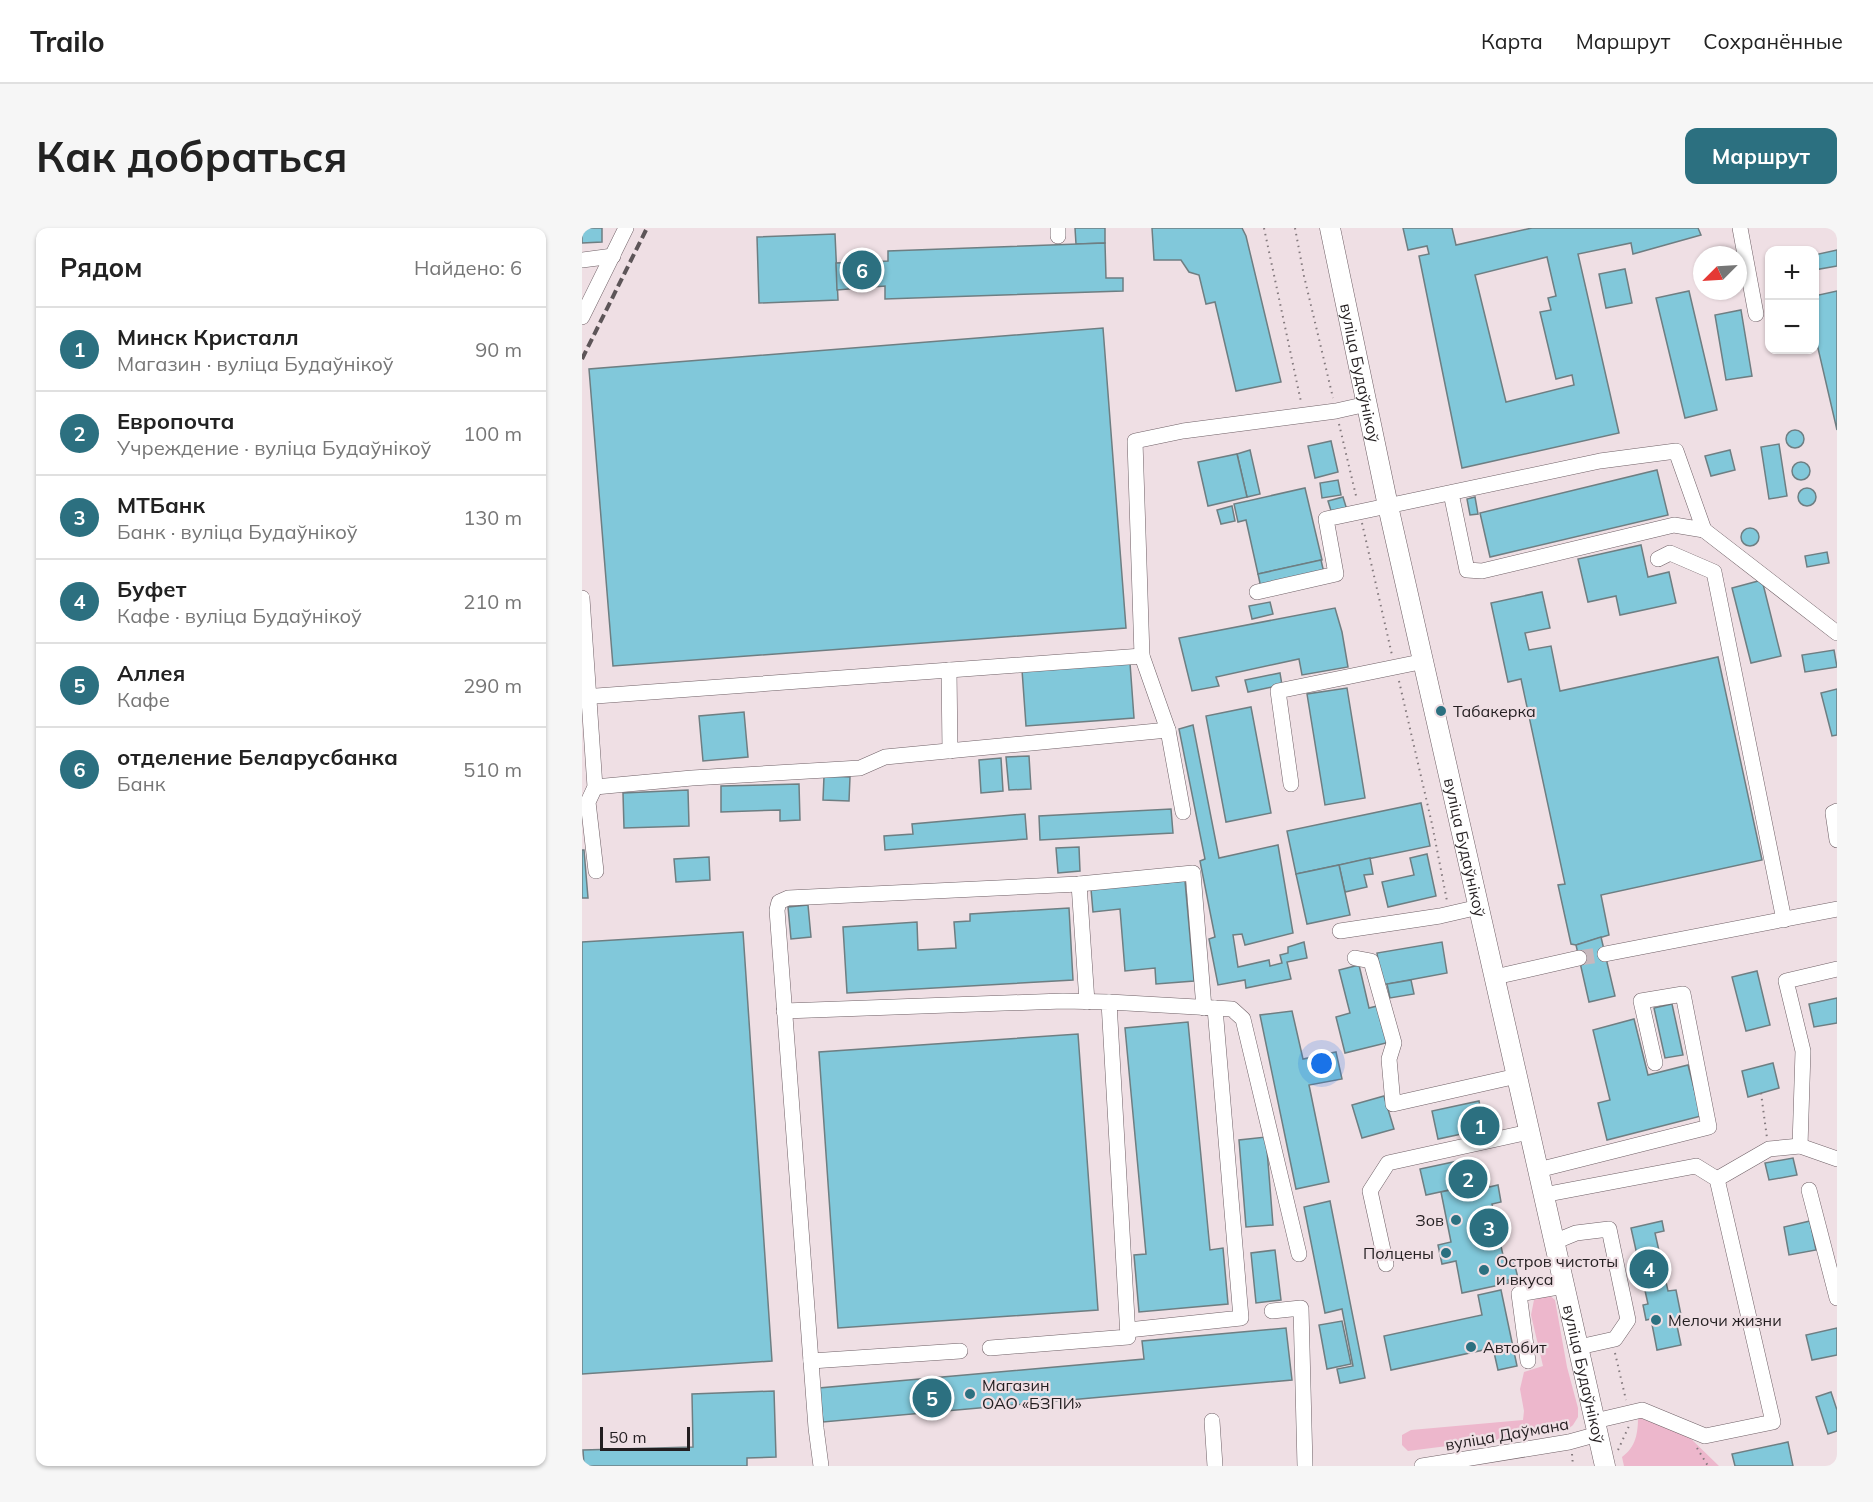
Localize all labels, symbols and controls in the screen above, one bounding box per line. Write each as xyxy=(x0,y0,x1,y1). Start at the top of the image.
text: Trailo xyxy=(30,24,105,59)
text: Карта xyxy=(1481,28,1543,54)
text: Маршрут xyxy=(1576,28,1670,54)
text: Сохранённые xyxy=(1703,28,1843,54)
button: Маршрут xyxy=(1685,128,1837,184)
text: Как добраться xyxy=(36,130,348,183)
north arrow xyxy=(1693,246,1747,300)
map controls xyxy=(1765,246,1819,354)
button: + xyxy=(1765,246,1819,300)
pin: 6 xyxy=(842,248,882,292)
text: Рядом xyxy=(60,251,143,284)
text: Найдено: 6 xyxy=(414,255,522,280)
button: − xyxy=(1765,300,1819,354)
street label: вуліца Будаўнікоў xyxy=(1336,301,1385,445)
text: Минск Кристалл xyxy=(117,323,299,351)
text: 1 xyxy=(74,337,86,362)
text: 90 m xyxy=(475,337,522,362)
text: Магазин · вуліца Будаўнікоў xyxy=(117,351,394,376)
text: Европочта xyxy=(117,407,234,435)
text: 2 xyxy=(74,421,86,446)
text: 100 m xyxy=(463,421,522,446)
text: Учреждение · вуліца Будаўнікоў xyxy=(117,435,431,460)
text: МТБанк xyxy=(117,491,205,519)
text: 3 xyxy=(74,505,86,530)
text: 130 m xyxy=(463,505,522,530)
text: Банк · вуліца Будаўнікоў xyxy=(117,519,358,544)
text: Буфет xyxy=(117,575,186,603)
text: 4 xyxy=(74,589,86,614)
text: 210 m xyxy=(463,589,522,614)
text: Кафе · вуліца Будаўнікоў xyxy=(117,603,362,628)
text: Аллея xyxy=(117,659,185,687)
text: 5 xyxy=(74,673,86,698)
text: 290 m xyxy=(463,673,522,698)
text: Кафе xyxy=(117,687,170,712)
place label: Табакерка xyxy=(1453,701,1536,721)
marker: Табакерка xyxy=(1434,704,1448,718)
text: отделение Беларусбанка xyxy=(117,743,398,771)
text: 6 xyxy=(74,757,86,782)
text: 510 m xyxy=(463,757,522,782)
text: Банк xyxy=(117,771,165,796)
street label: вуліца Будаўнікоў xyxy=(1440,776,1491,919)
your location xyxy=(1307,1049,1336,1078)
pin: 1 xyxy=(1460,1104,1500,1148)
pin: 2 xyxy=(1448,1156,1488,1202)
pin: 3 xyxy=(1470,1206,1508,1250)
place label: Зов xyxy=(1415,1210,1444,1230)
marker: Зов xyxy=(1449,1213,1463,1227)
place label: Полцены xyxy=(1363,1243,1434,1263)
marker: Полцены xyxy=(1439,1246,1453,1260)
pin: 4 xyxy=(1630,1246,1668,1292)
place label: Остров чистоты и вкуса xyxy=(1496,1251,1618,1289)
marker: Остров чистоты и вкуса xyxy=(1477,1263,1491,1277)
street label: вуліца Будаўнікоў xyxy=(1559,1303,1610,1446)
place label: Мелочи жизни xyxy=(1668,1310,1782,1330)
marker: Мелочи жизни xyxy=(1649,1313,1663,1327)
place label: Автобит xyxy=(1483,1337,1547,1357)
marker: Автобит xyxy=(1464,1340,1478,1354)
place label: Магазин ОАО «БЗПИ» xyxy=(982,1375,1082,1413)
pin: 5 xyxy=(912,1376,952,1420)
marker: Магазин ОАО «БЗПИ» xyxy=(963,1387,977,1401)
street label: вуліца Даўмана xyxy=(1444,1413,1570,1455)
scale bar xyxy=(600,1424,690,1452)
text: 50 m xyxy=(609,1427,646,1447)

